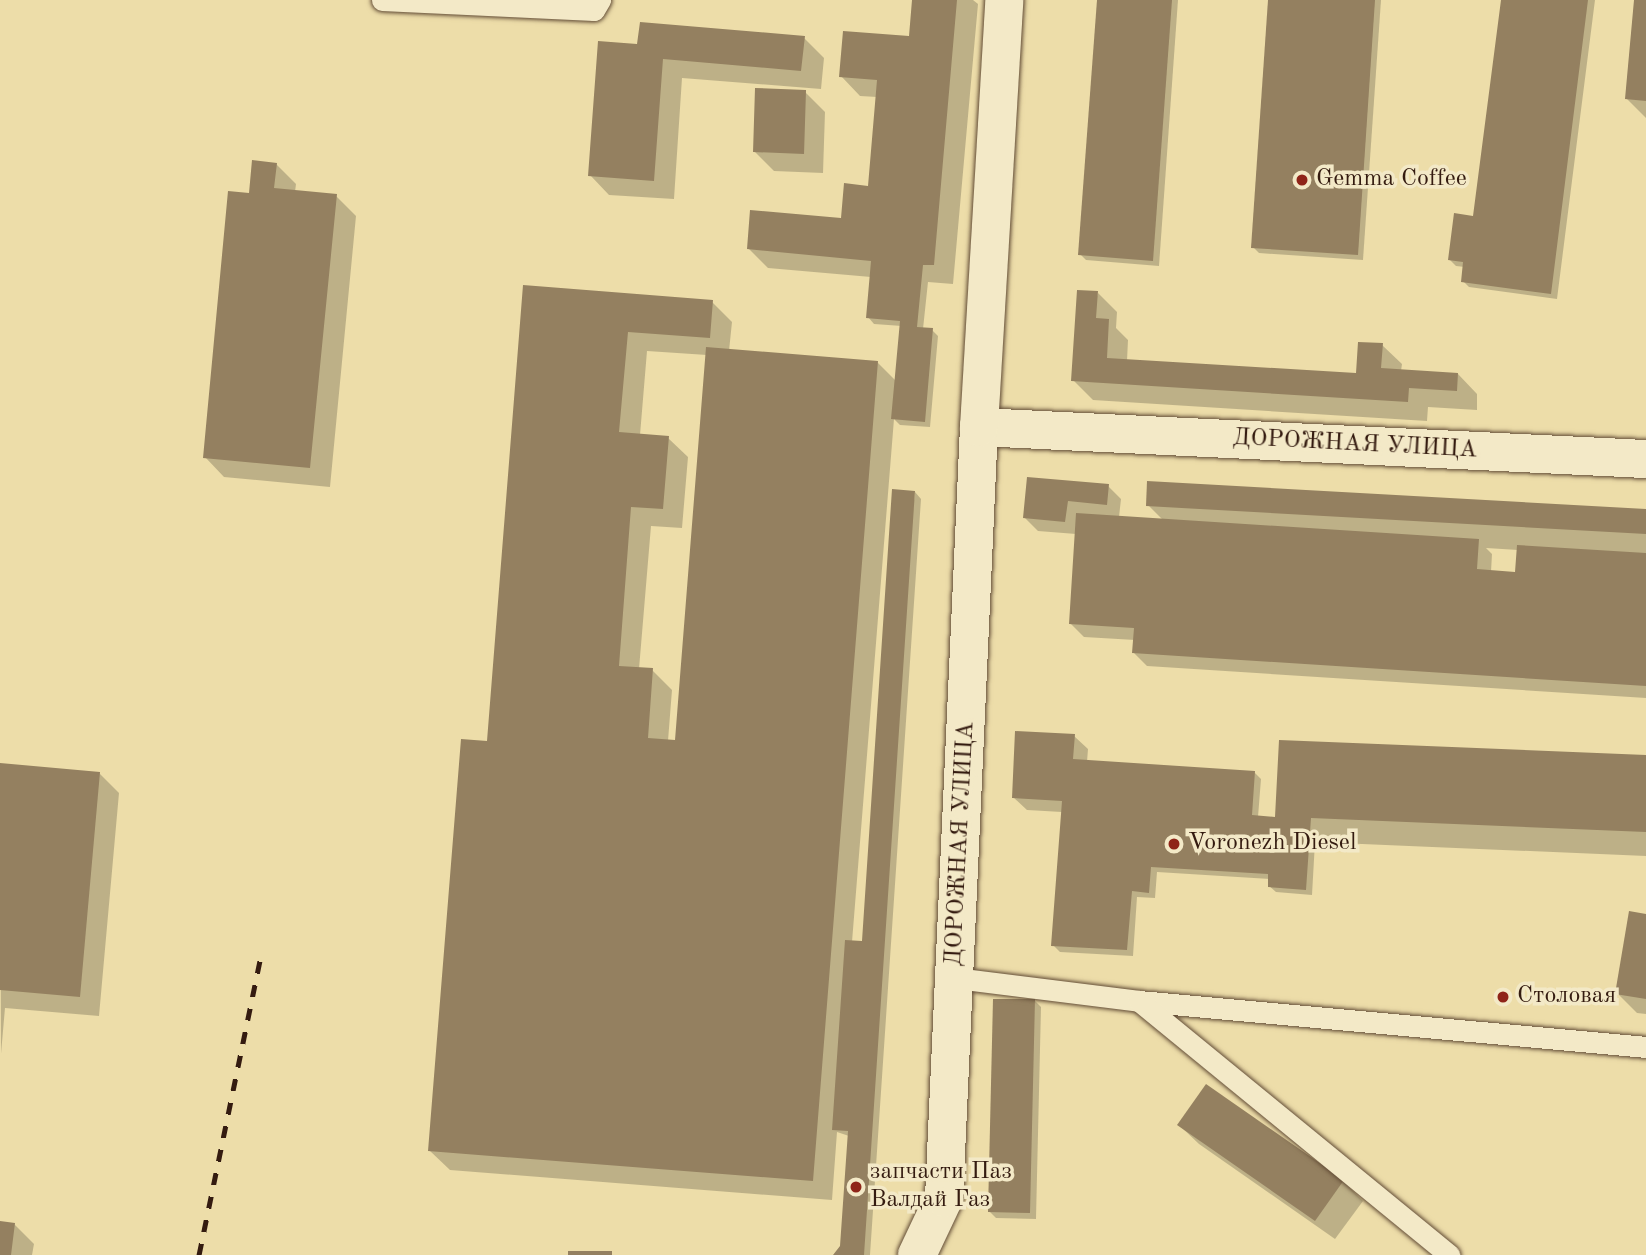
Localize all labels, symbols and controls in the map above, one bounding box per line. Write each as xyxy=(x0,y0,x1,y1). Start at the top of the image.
place label: Gemma Coffee xyxy=(1316,166,1467,194)
marker: Gemma Coffee xyxy=(1294,172,1310,188)
street label: ДОРОЖНАЯ УЛИЦА xyxy=(1232,424,1478,466)
street label: ДОРОЖНАЯ УЛИЦА xyxy=(940,721,982,967)
place label: Voronezh Diesel xyxy=(1188,830,1356,858)
marker: Voronezh Diesel xyxy=(1166,836,1182,852)
place label: Столовая xyxy=(1517,983,1616,1011)
marker: Столовая xyxy=(1495,989,1511,1005)
place label: запчасти Паз Валдай Газ xyxy=(870,1159,1012,1215)
marker: запчасти Паз Валдай Газ xyxy=(848,1179,864,1195)

